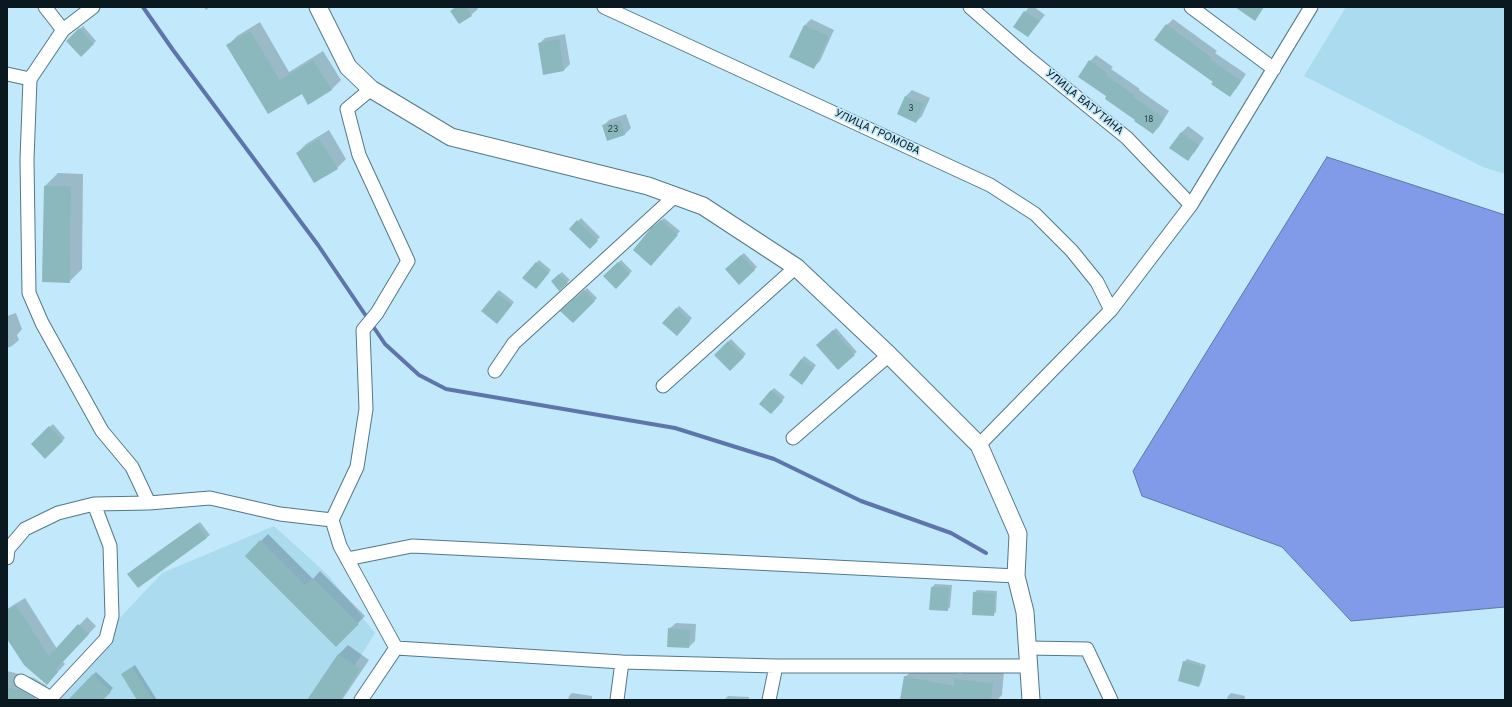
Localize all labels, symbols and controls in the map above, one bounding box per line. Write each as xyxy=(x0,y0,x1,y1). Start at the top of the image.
street label: УЛИЦА ВАТУТИНА xyxy=(1042,67,1126,139)
house number: 3 xyxy=(908,104,914,114)
street label: УЛИЦА ГРОМОВА xyxy=(832,107,922,159)
house number: 18 xyxy=(1145,115,1153,125)
house number: 23 xyxy=(608,125,618,135)

